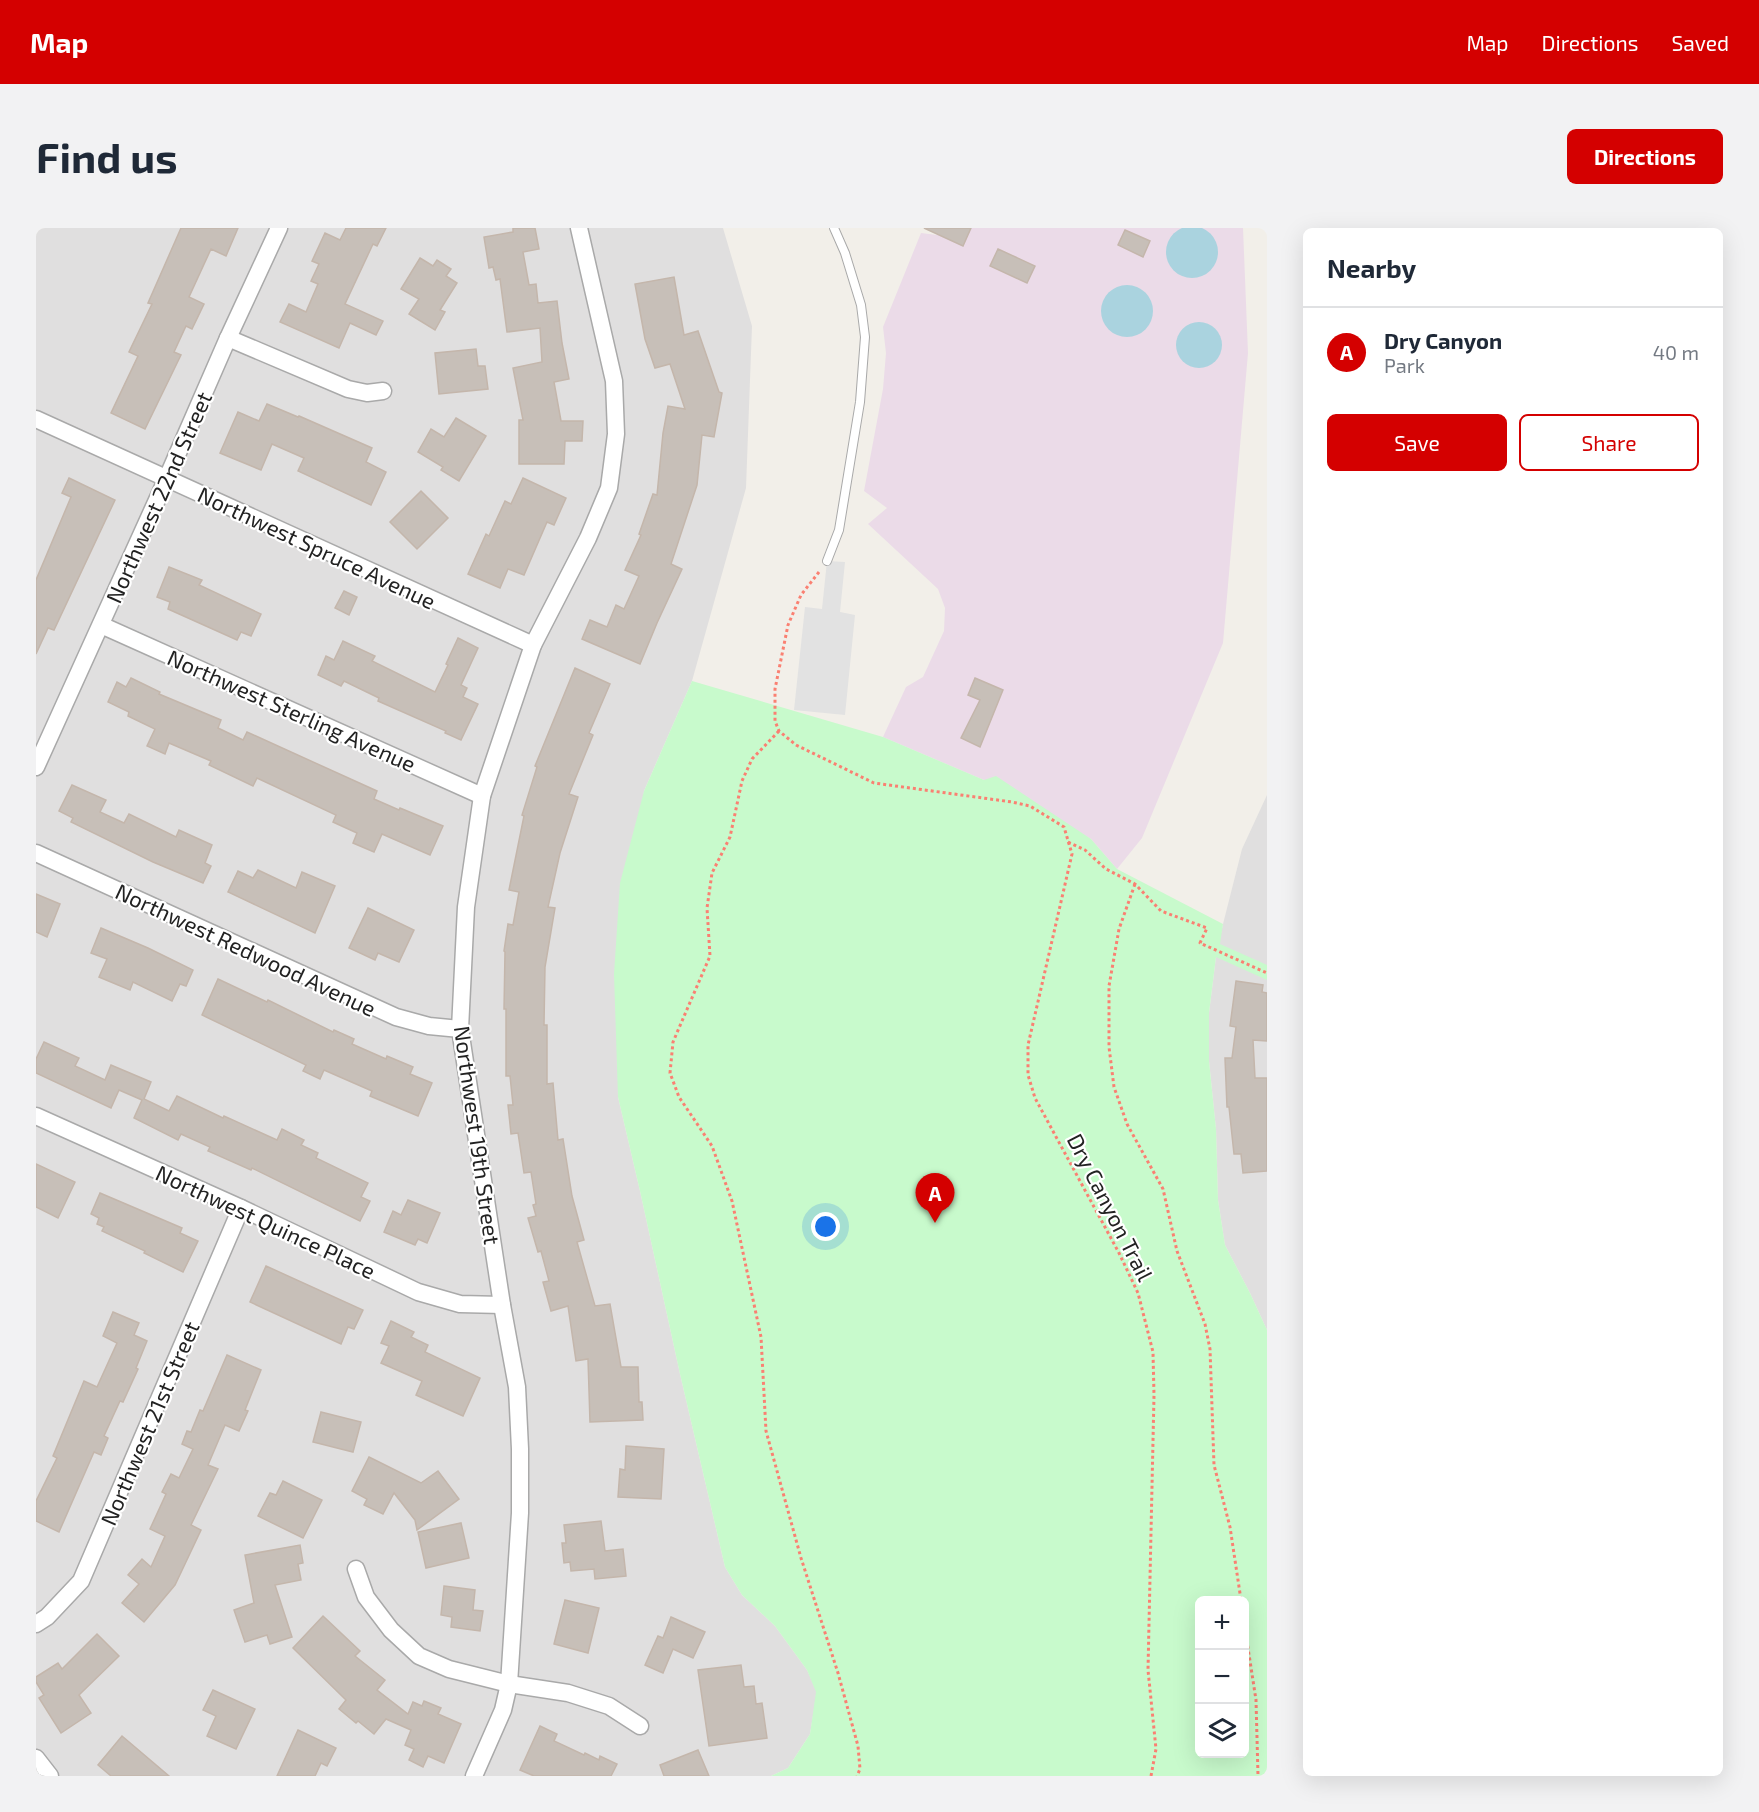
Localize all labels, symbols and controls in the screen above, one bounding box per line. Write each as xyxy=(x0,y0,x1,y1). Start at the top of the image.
text: Map xyxy=(30,25,88,59)
text: Map xyxy=(1466,30,1509,55)
text: Directions xyxy=(1542,30,1638,55)
text: Saved xyxy=(1671,30,1729,55)
button: Directions xyxy=(1567,129,1723,184)
text: Find us xyxy=(36,131,178,181)
text: Nearby xyxy=(1327,252,1416,283)
text: Dry Canyon xyxy=(1384,327,1502,353)
text: A xyxy=(1340,340,1353,364)
text: 40 m xyxy=(1653,340,1699,364)
text: Park xyxy=(1384,353,1425,377)
street label: Northwest 22nd Street xyxy=(100,387,216,607)
button: Save xyxy=(1327,414,1507,471)
button: Share xyxy=(1519,414,1699,471)
street label: Northwest Spruce Avenue xyxy=(194,480,440,614)
street label: Northwest Sterling Avenue xyxy=(164,643,420,777)
street label: Northwest Redwood Avenue xyxy=(112,877,380,1021)
street label: Northwest 19th Street xyxy=(450,1024,506,1246)
street label: Dry Canyon Trail xyxy=(1063,1129,1159,1285)
street label: Northwest Quince Place xyxy=(152,1159,380,1284)
pin: A xyxy=(916,1174,954,1223)
your location xyxy=(811,1212,840,1241)
street label: Northwest 21st Street xyxy=(94,1317,204,1529)
map controls xyxy=(1195,1596,1249,1758)
button: + xyxy=(1195,1596,1249,1650)
button: − xyxy=(1195,1650,1249,1704)
button: layers xyxy=(1195,1704,1249,1758)

